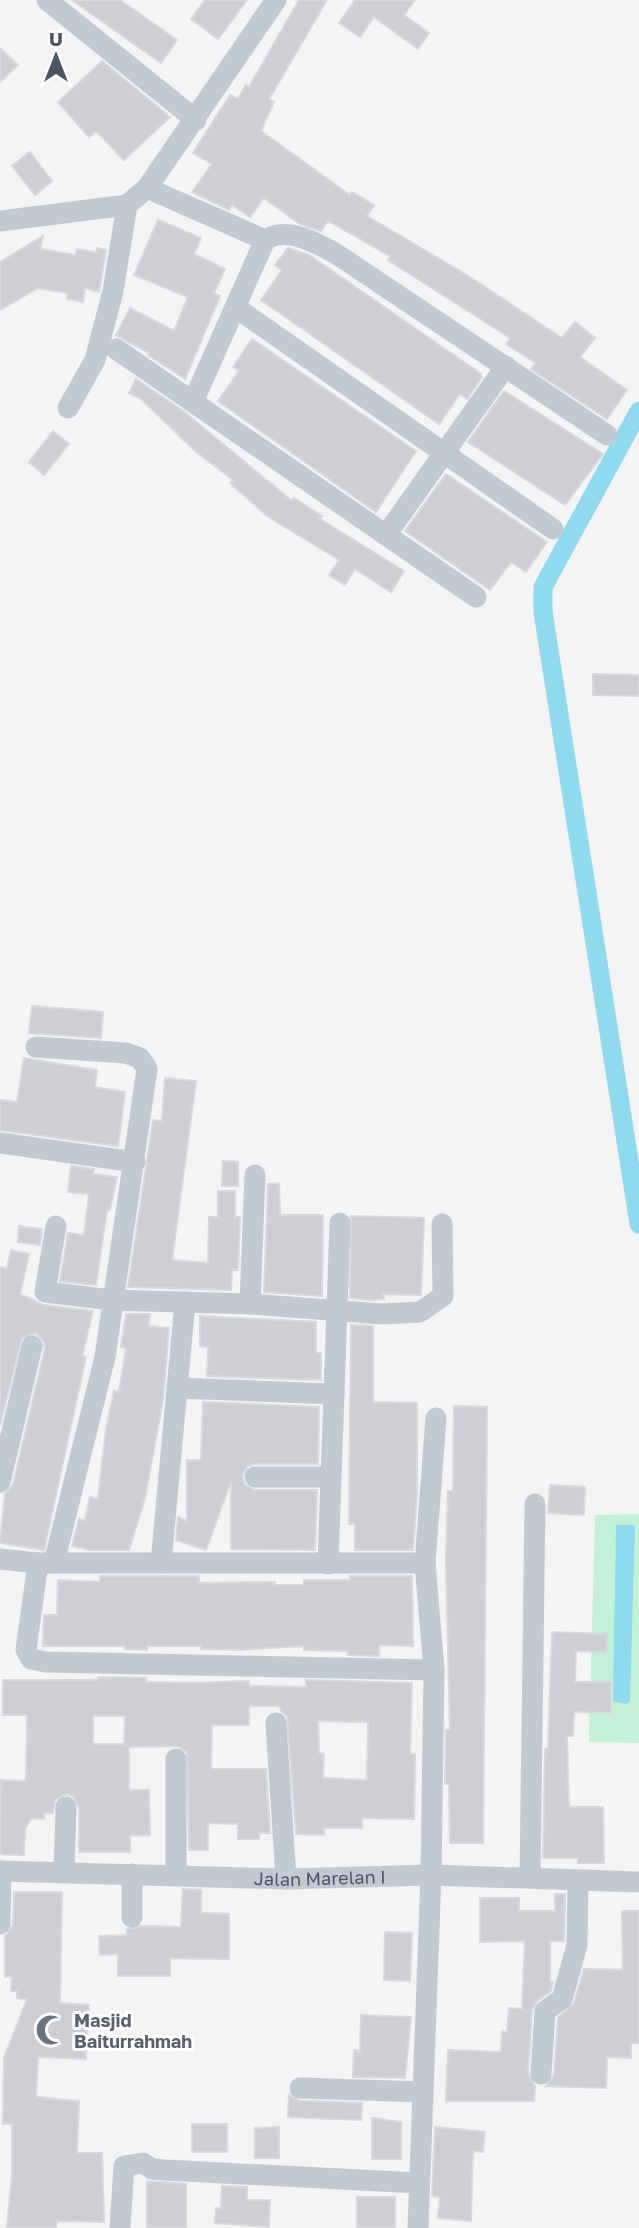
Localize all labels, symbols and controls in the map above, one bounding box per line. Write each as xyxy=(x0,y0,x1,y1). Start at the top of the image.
north arrow xyxy=(21,21,91,91)
text: U xyxy=(49,27,63,50)
street label: Jalan Marelan I xyxy=(254,1865,386,1890)
place label: Masjid Baiturrahmah xyxy=(74,2009,192,2052)
mosque icon: Masjid Baiturrahmah xyxy=(34,2013,68,2047)

